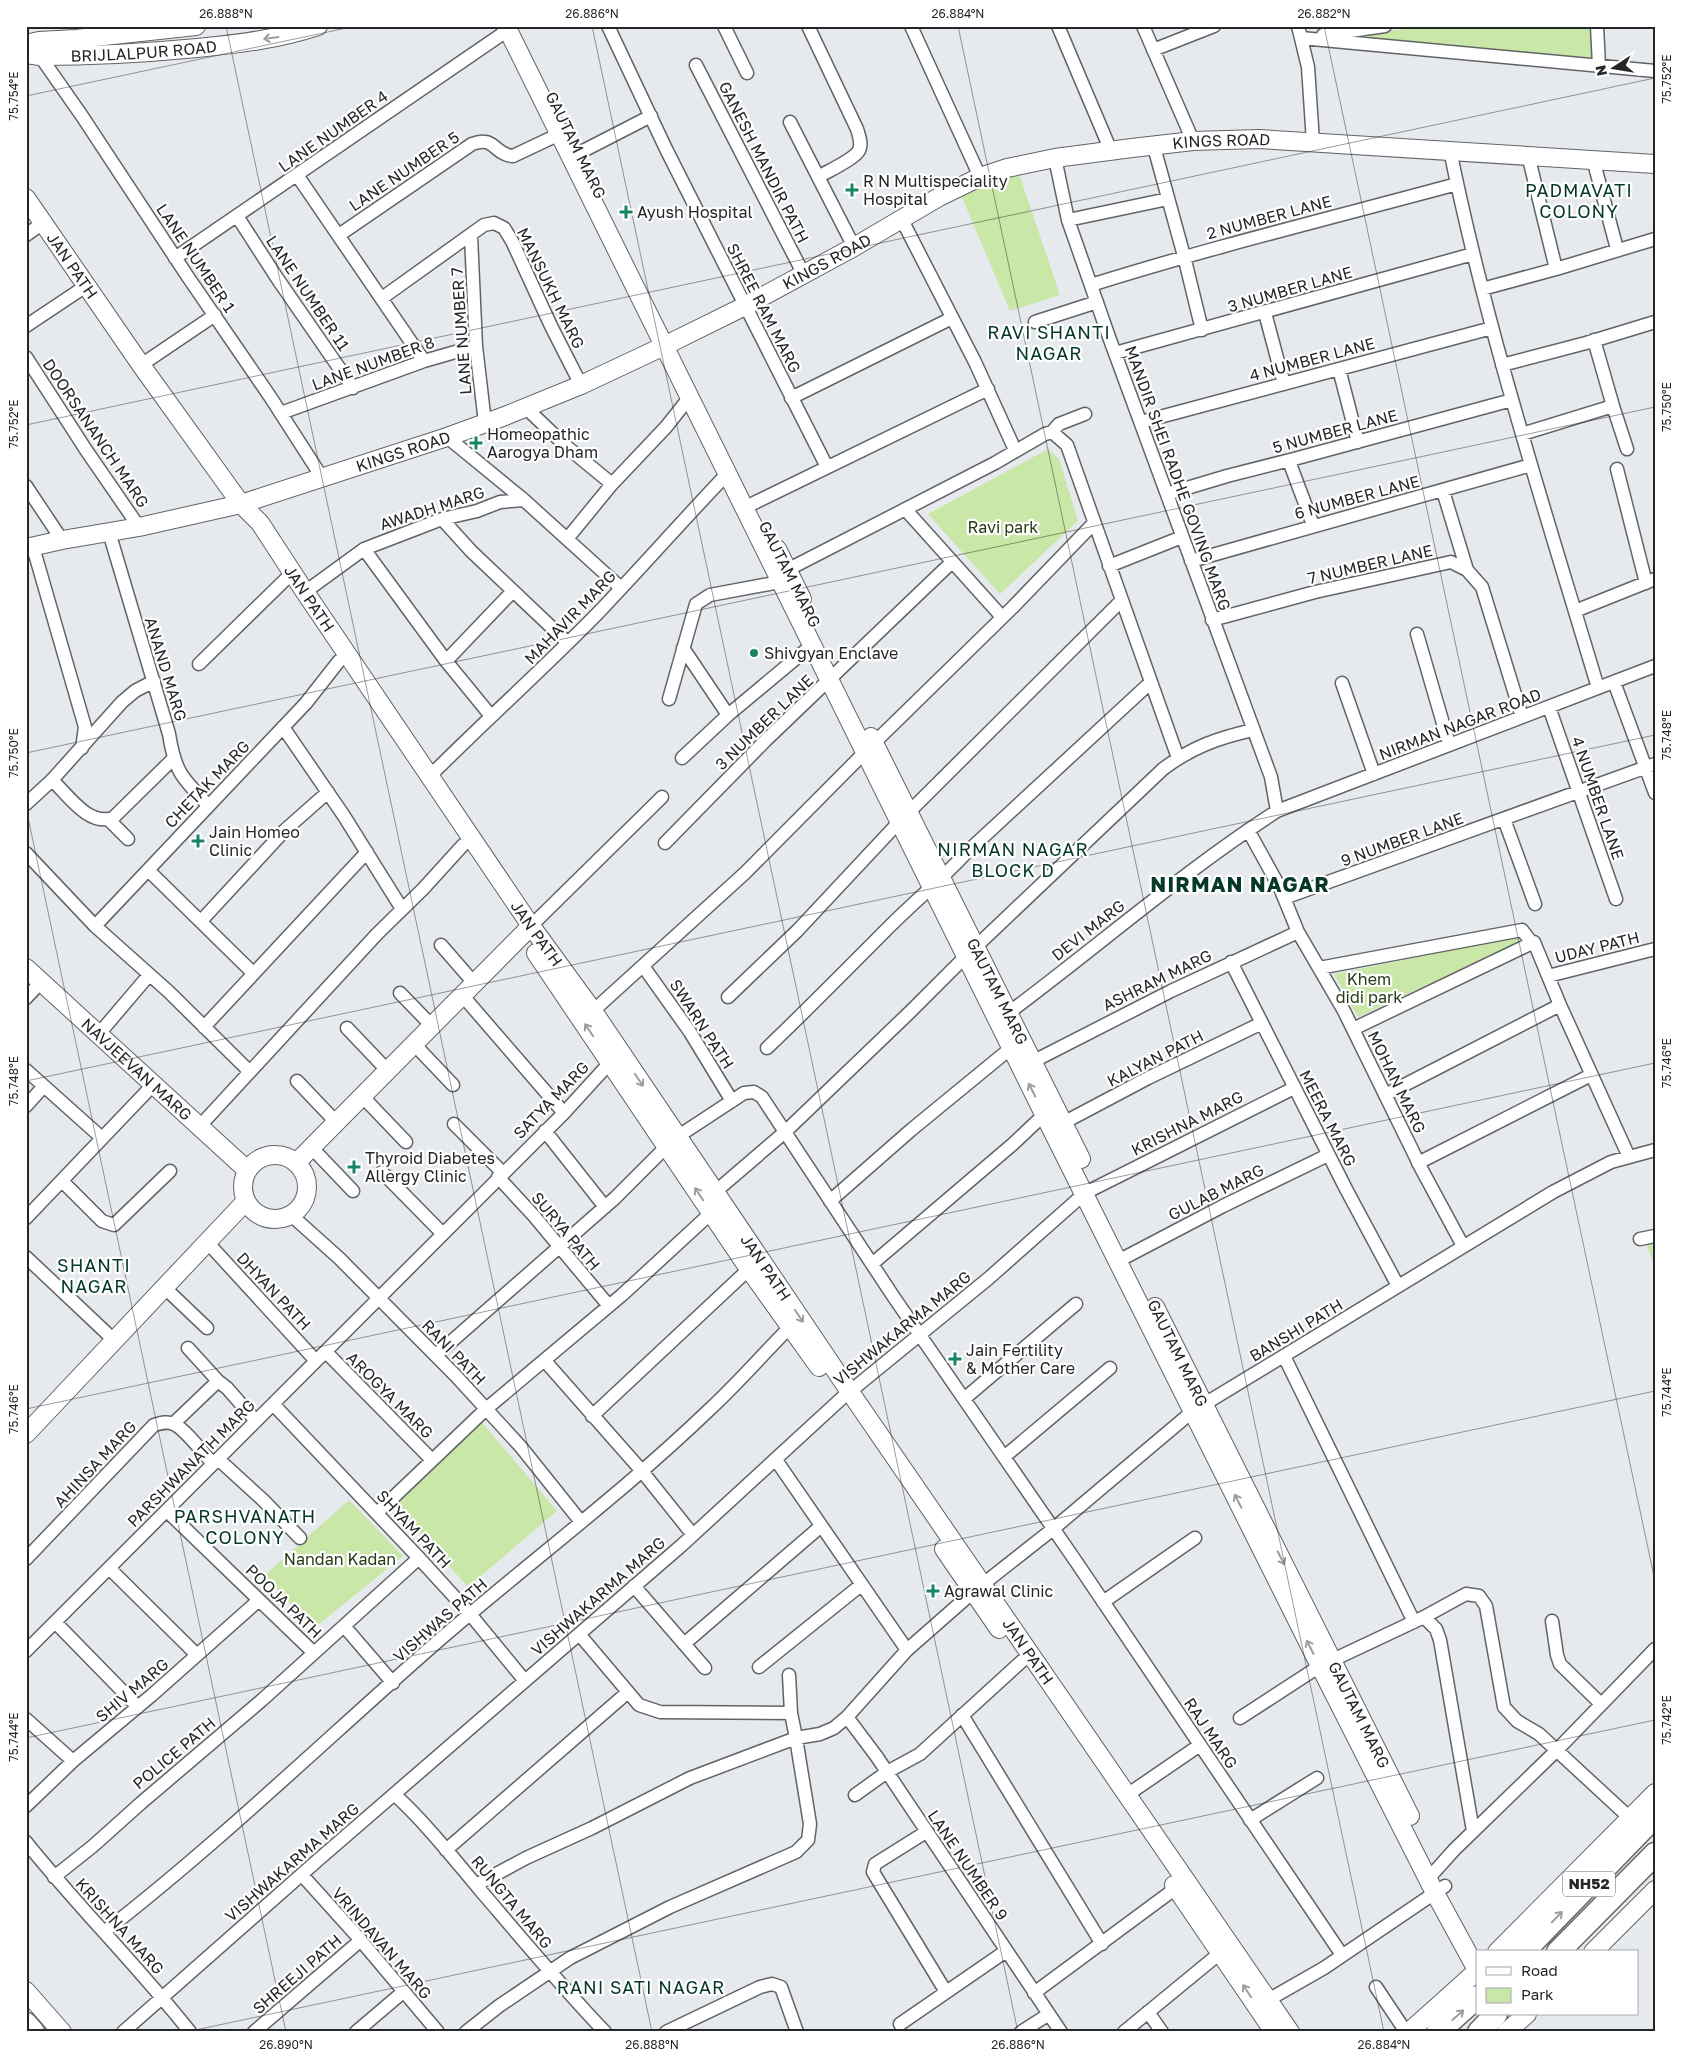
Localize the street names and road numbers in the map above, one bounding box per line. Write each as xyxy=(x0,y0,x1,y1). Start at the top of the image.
street label: BRIJLALPUR ROAD xyxy=(70,36,218,66)
street label: GANESH MANDIR PATH xyxy=(715,78,813,246)
street label: LANE NUMBER 4 xyxy=(274,86,392,176)
street label: GAUTAM MARG xyxy=(541,88,611,202)
street label: LANE NUMBER 5 xyxy=(345,127,463,215)
street label: KINGS ROAD xyxy=(1171,129,1271,153)
street label: 2 NUMBER LANE xyxy=(1204,191,1334,243)
street label: LANE NUMBER 1 xyxy=(152,200,240,316)
street label: MANSUKH MARG xyxy=(513,224,589,352)
street label: JAN PATH xyxy=(43,229,102,303)
street label: KINGS ROAD xyxy=(779,229,875,294)
street label: LANE NUMBER 11 xyxy=(262,232,354,355)
street label: SHREE RAM MARG xyxy=(723,240,805,376)
street label: 3 NUMBER LANE xyxy=(1225,262,1355,316)
street label: LANE NUMBER 7 xyxy=(447,267,475,395)
street label: LANE NUMBER 8 xyxy=(309,332,437,394)
street label: 4 NUMBER LANE xyxy=(1247,333,1377,385)
street label: MANDIR SHEI RADHE GOVING MARG xyxy=(1121,343,1235,613)
street label: DOORSANANCH MARG xyxy=(39,355,153,511)
street label: 5 NUMBER LANE xyxy=(1270,405,1400,457)
street label: KINGS ROAD xyxy=(353,427,453,476)
street label: 6 NUMBER LANE xyxy=(1292,471,1422,523)
street label: AWADH MARG xyxy=(377,482,487,534)
street label: GAUTAM MARG xyxy=(755,517,825,631)
street label: 7 NUMBER LANE xyxy=(1306,540,1434,588)
street label: JAN PATH xyxy=(280,561,339,636)
street label: MAHAVIR MARG xyxy=(520,566,620,668)
street label: ANAND MARG xyxy=(141,615,191,723)
street label: 3 NUMBER LANE xyxy=(711,670,817,774)
street label: NIRMAN NAGAR ROAD xyxy=(1376,684,1544,764)
street label: 4 NUMBER LANE xyxy=(1568,734,1628,862)
street label: CHETAK MARG xyxy=(160,736,254,832)
street label: 9 NUMBER LANE xyxy=(1338,808,1466,870)
street label: DEVI MARG xyxy=(1047,895,1129,965)
street label: JAN PATH xyxy=(507,897,567,970)
street label: UDAY PATH xyxy=(1553,927,1641,967)
street label: GAUTAM MARG xyxy=(963,935,1032,1048)
street label: ASHRAM MARG xyxy=(1099,945,1215,1015)
street label: SWARN PATH xyxy=(666,975,738,1073)
street label: NAVJEEVAN MARG xyxy=(77,1014,196,1125)
street label: KALYAN PATH xyxy=(1103,1025,1207,1091)
street label: MOHAN MARG xyxy=(1364,1028,1430,1136)
street label: SATYA MARG xyxy=(509,1057,593,1143)
street label: MEERA MARG xyxy=(1295,1066,1361,1170)
street label: KRISHNA MARG xyxy=(1128,1086,1246,1160)
street label: GULAB MARG xyxy=(1165,1159,1267,1225)
street label: SURYA PATH xyxy=(527,1188,605,1274)
street label: JAN PATH xyxy=(736,1230,796,1305)
street label: DHYAN PATH xyxy=(233,1248,315,1334)
street label: VISHWAKARMA MARG xyxy=(829,1266,975,1390)
street label: BANSHI PATH xyxy=(1246,1294,1346,1366)
street label: GAUTAM MARG xyxy=(1143,1296,1213,1410)
street label: RANI PATH xyxy=(418,1315,490,1389)
street label: AROGYA MARG xyxy=(343,1348,437,1442)
street label: PARSHWANATH MARG xyxy=(123,1395,259,1531)
street label: AHINSA MARG xyxy=(50,1416,140,1512)
street label: SHYAM PATH xyxy=(373,1486,455,1572)
street label: VISHWAKARMA MARG xyxy=(527,1532,669,1660)
street label: POOJA PATH xyxy=(242,1560,326,1642)
street label: VISHWAS PATH xyxy=(389,1574,491,1666)
street label: JAN PATH xyxy=(998,1614,1058,1688)
street label: SHIV MARG xyxy=(92,1654,172,1726)
street label: GAUTAM MARG xyxy=(1324,1658,1394,1771)
street label: RAJ MARG xyxy=(1180,1694,1242,1772)
street label: POLICE PATH xyxy=(129,1713,219,1793)
street label: VISHWAKARMA MARG xyxy=(221,1798,363,1926)
street label: LANE NUMBER 9 xyxy=(924,1806,1012,1924)
street label: RUNGTA MARG xyxy=(467,1851,557,1953)
road number: NH52 xyxy=(1563,1872,1615,1896)
street label: KRISHNA MARG xyxy=(71,1874,169,1978)
street label: VRINDAVAN MARG xyxy=(328,1883,436,2003)
street label: SHREEJI PATH xyxy=(248,1930,346,2018)

